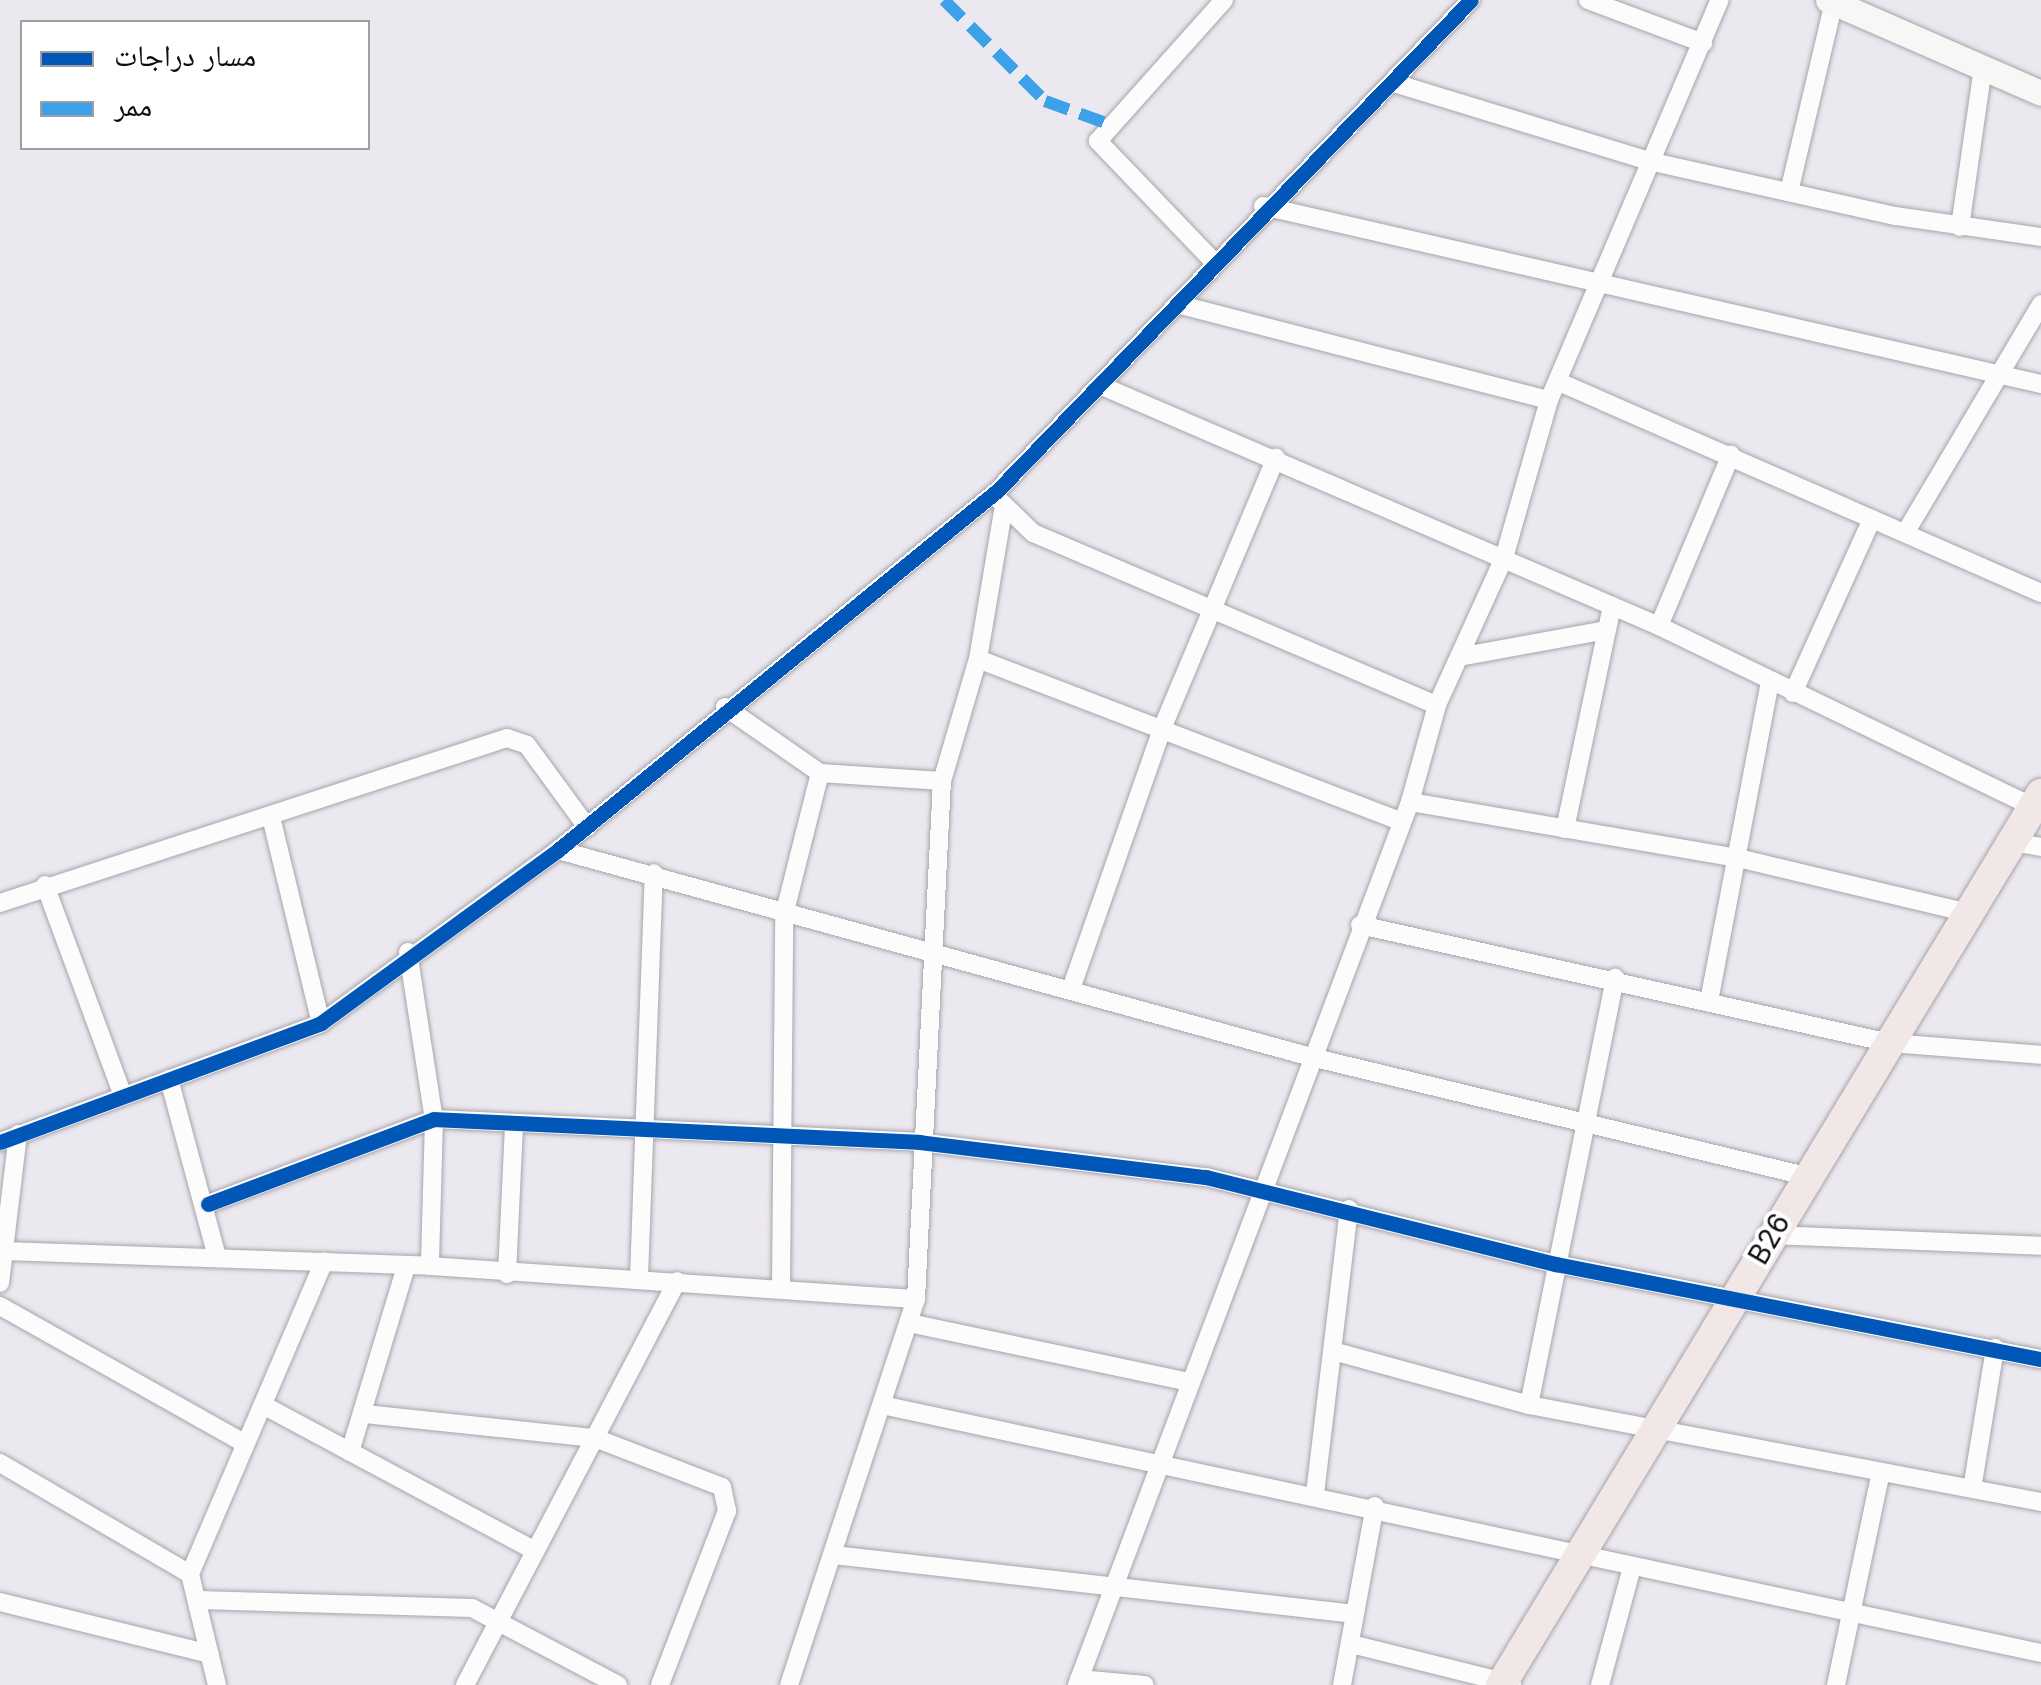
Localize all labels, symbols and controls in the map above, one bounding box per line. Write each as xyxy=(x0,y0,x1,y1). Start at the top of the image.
legend xyxy=(20,20,370,150)
text: مسار دراجات xyxy=(114,37,256,73)
text: ممر xyxy=(114,87,152,123)
street label: B26 xyxy=(1741,1208,1797,1270)

